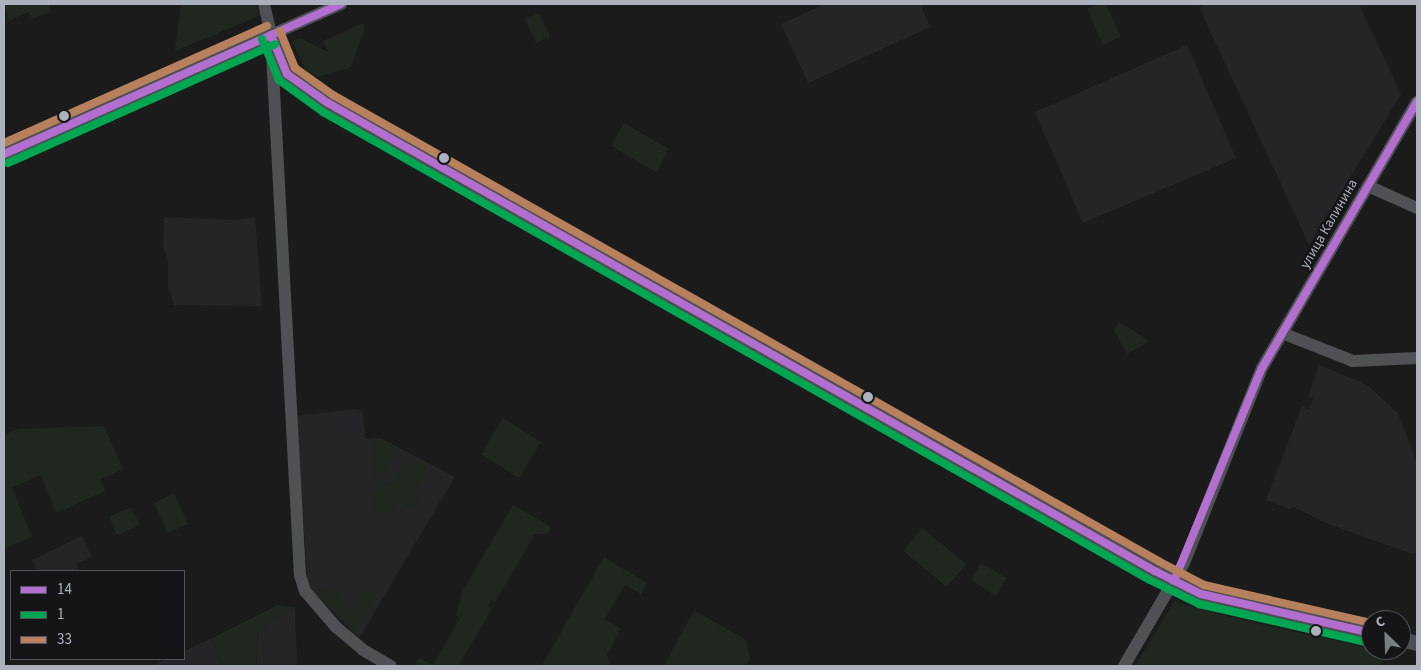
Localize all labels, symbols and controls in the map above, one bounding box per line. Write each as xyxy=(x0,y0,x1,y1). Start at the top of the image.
unlabelled marker xyxy=(59,111,69,121)
unlabelled marker xyxy=(439,153,449,163)
street label: улица Калинина xyxy=(1297,176,1361,272)
unlabelled marker xyxy=(863,392,873,402)
legend xyxy=(10,570,185,660)
text: 14 xyxy=(57,579,72,600)
text: 1 xyxy=(57,604,64,625)
north arrow xyxy=(1361,610,1411,660)
text: С xyxy=(1373,611,1388,633)
unlabelled marker xyxy=(1311,626,1321,636)
text: 33 xyxy=(57,629,72,650)

